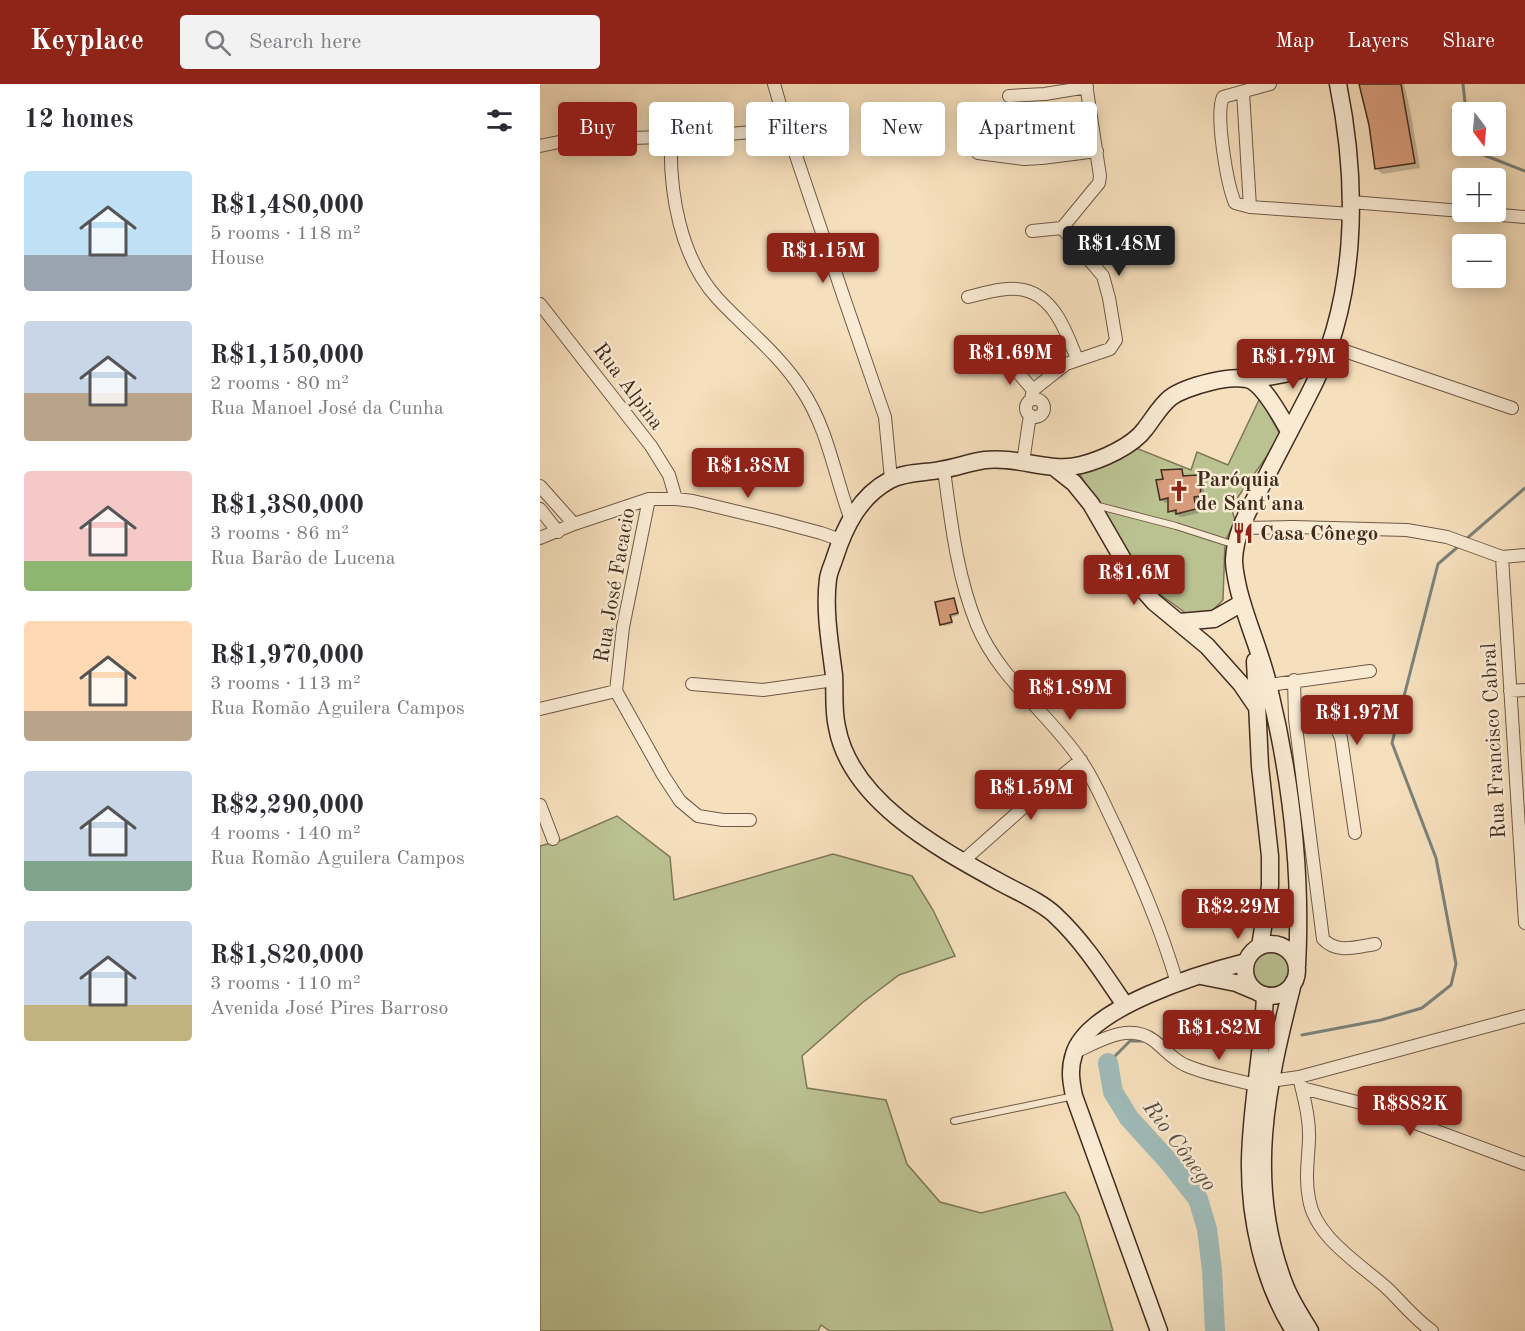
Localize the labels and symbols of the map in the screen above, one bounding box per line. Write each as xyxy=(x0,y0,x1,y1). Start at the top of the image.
north arrow xyxy=(1452,102,1506,156)
pin: R$1.48M xyxy=(1064,226,1174,277)
pin: R$1.15M xyxy=(768,233,878,284)
pin: R$1.69M xyxy=(955,335,1065,386)
pin: R$1.79M xyxy=(1238,339,1348,390)
street label: Rua Alpina xyxy=(589,340,667,434)
pin: R$1.38M xyxy=(693,448,803,499)
place label: Paróquia de Sant'ana xyxy=(1196,470,1304,515)
church icon: Paróquia de Sant'ana xyxy=(1167,479,1191,503)
street label: Rua José Facacio xyxy=(592,506,639,664)
restaurant icon: Casa Cônego xyxy=(1231,521,1255,545)
place label: Casa Cônego xyxy=(1260,524,1378,545)
pin: R$1.6M xyxy=(1085,555,1183,606)
street label: Rua Francisco Cabral xyxy=(1479,642,1510,839)
pin: R$1.89M xyxy=(1015,670,1125,721)
pin: R$1.97M xyxy=(1302,695,1412,746)
pin: R$1.59M xyxy=(976,770,1086,821)
pin: R$2.29M xyxy=(1183,889,1293,940)
pin: R$1.82M xyxy=(1164,1010,1274,1061)
pin: R$882K xyxy=(1361,1086,1459,1137)
water label: Rio Cônego xyxy=(1138,1096,1220,1195)

